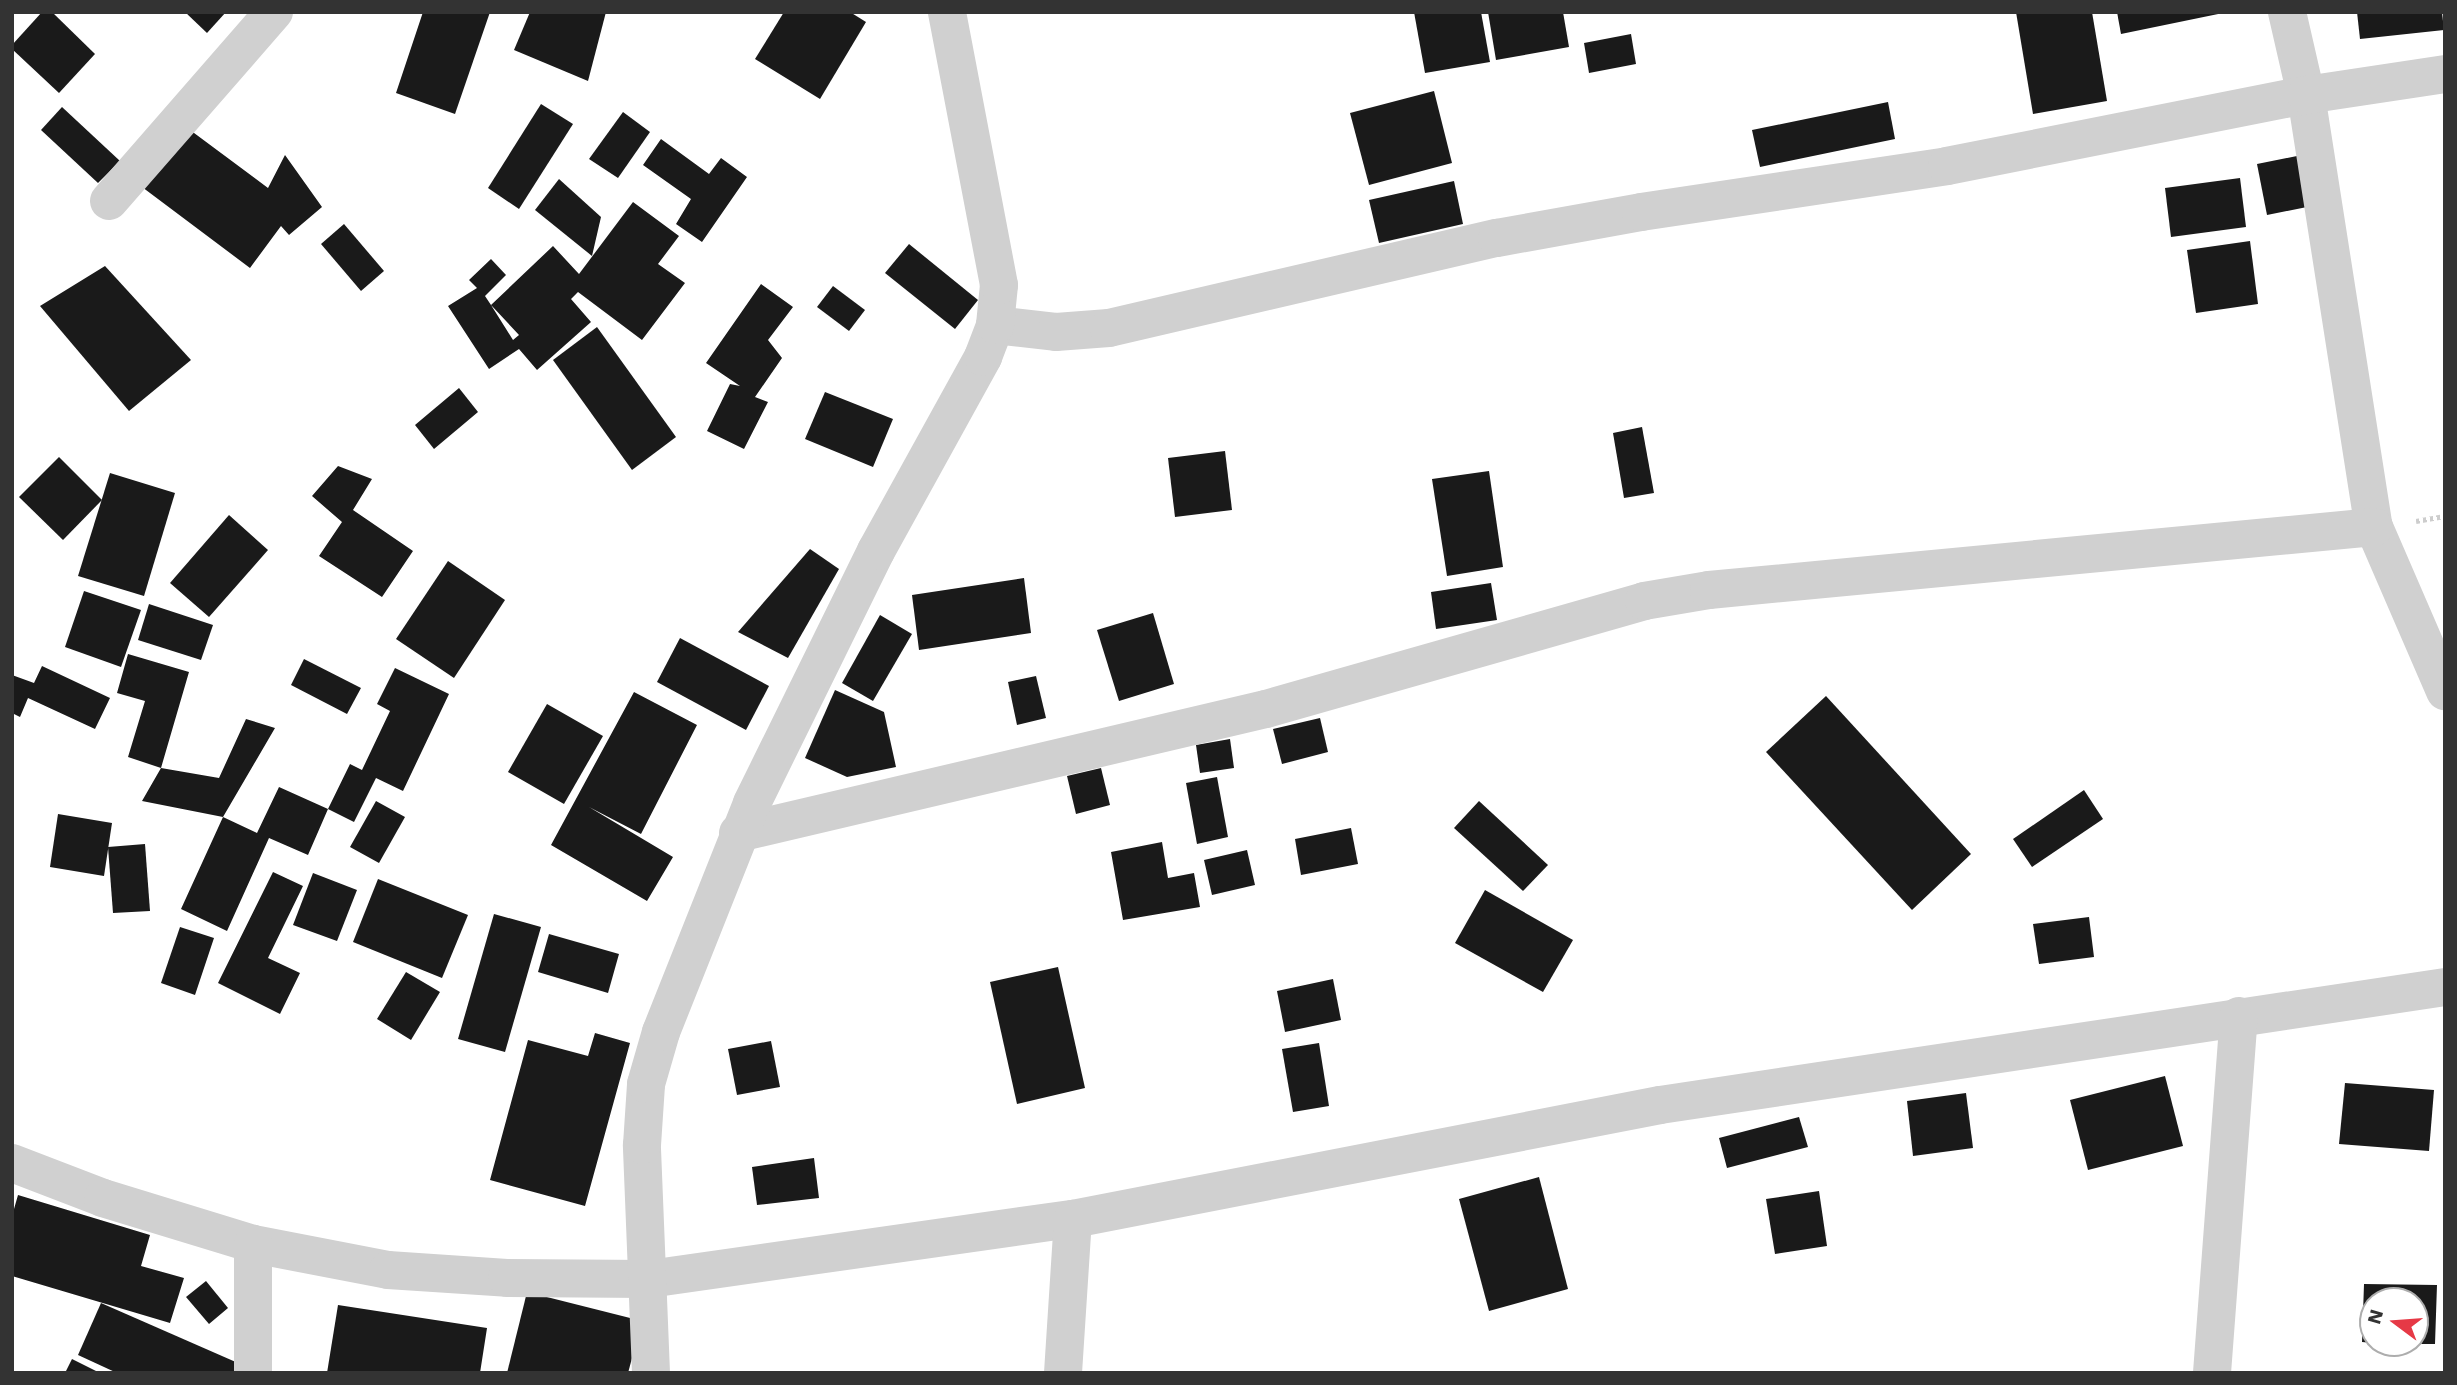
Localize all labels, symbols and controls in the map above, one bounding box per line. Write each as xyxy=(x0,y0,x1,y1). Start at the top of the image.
north arrow xyxy=(2359,1287,2429,1357)
text: N xyxy=(2362,1307,2388,1327)

